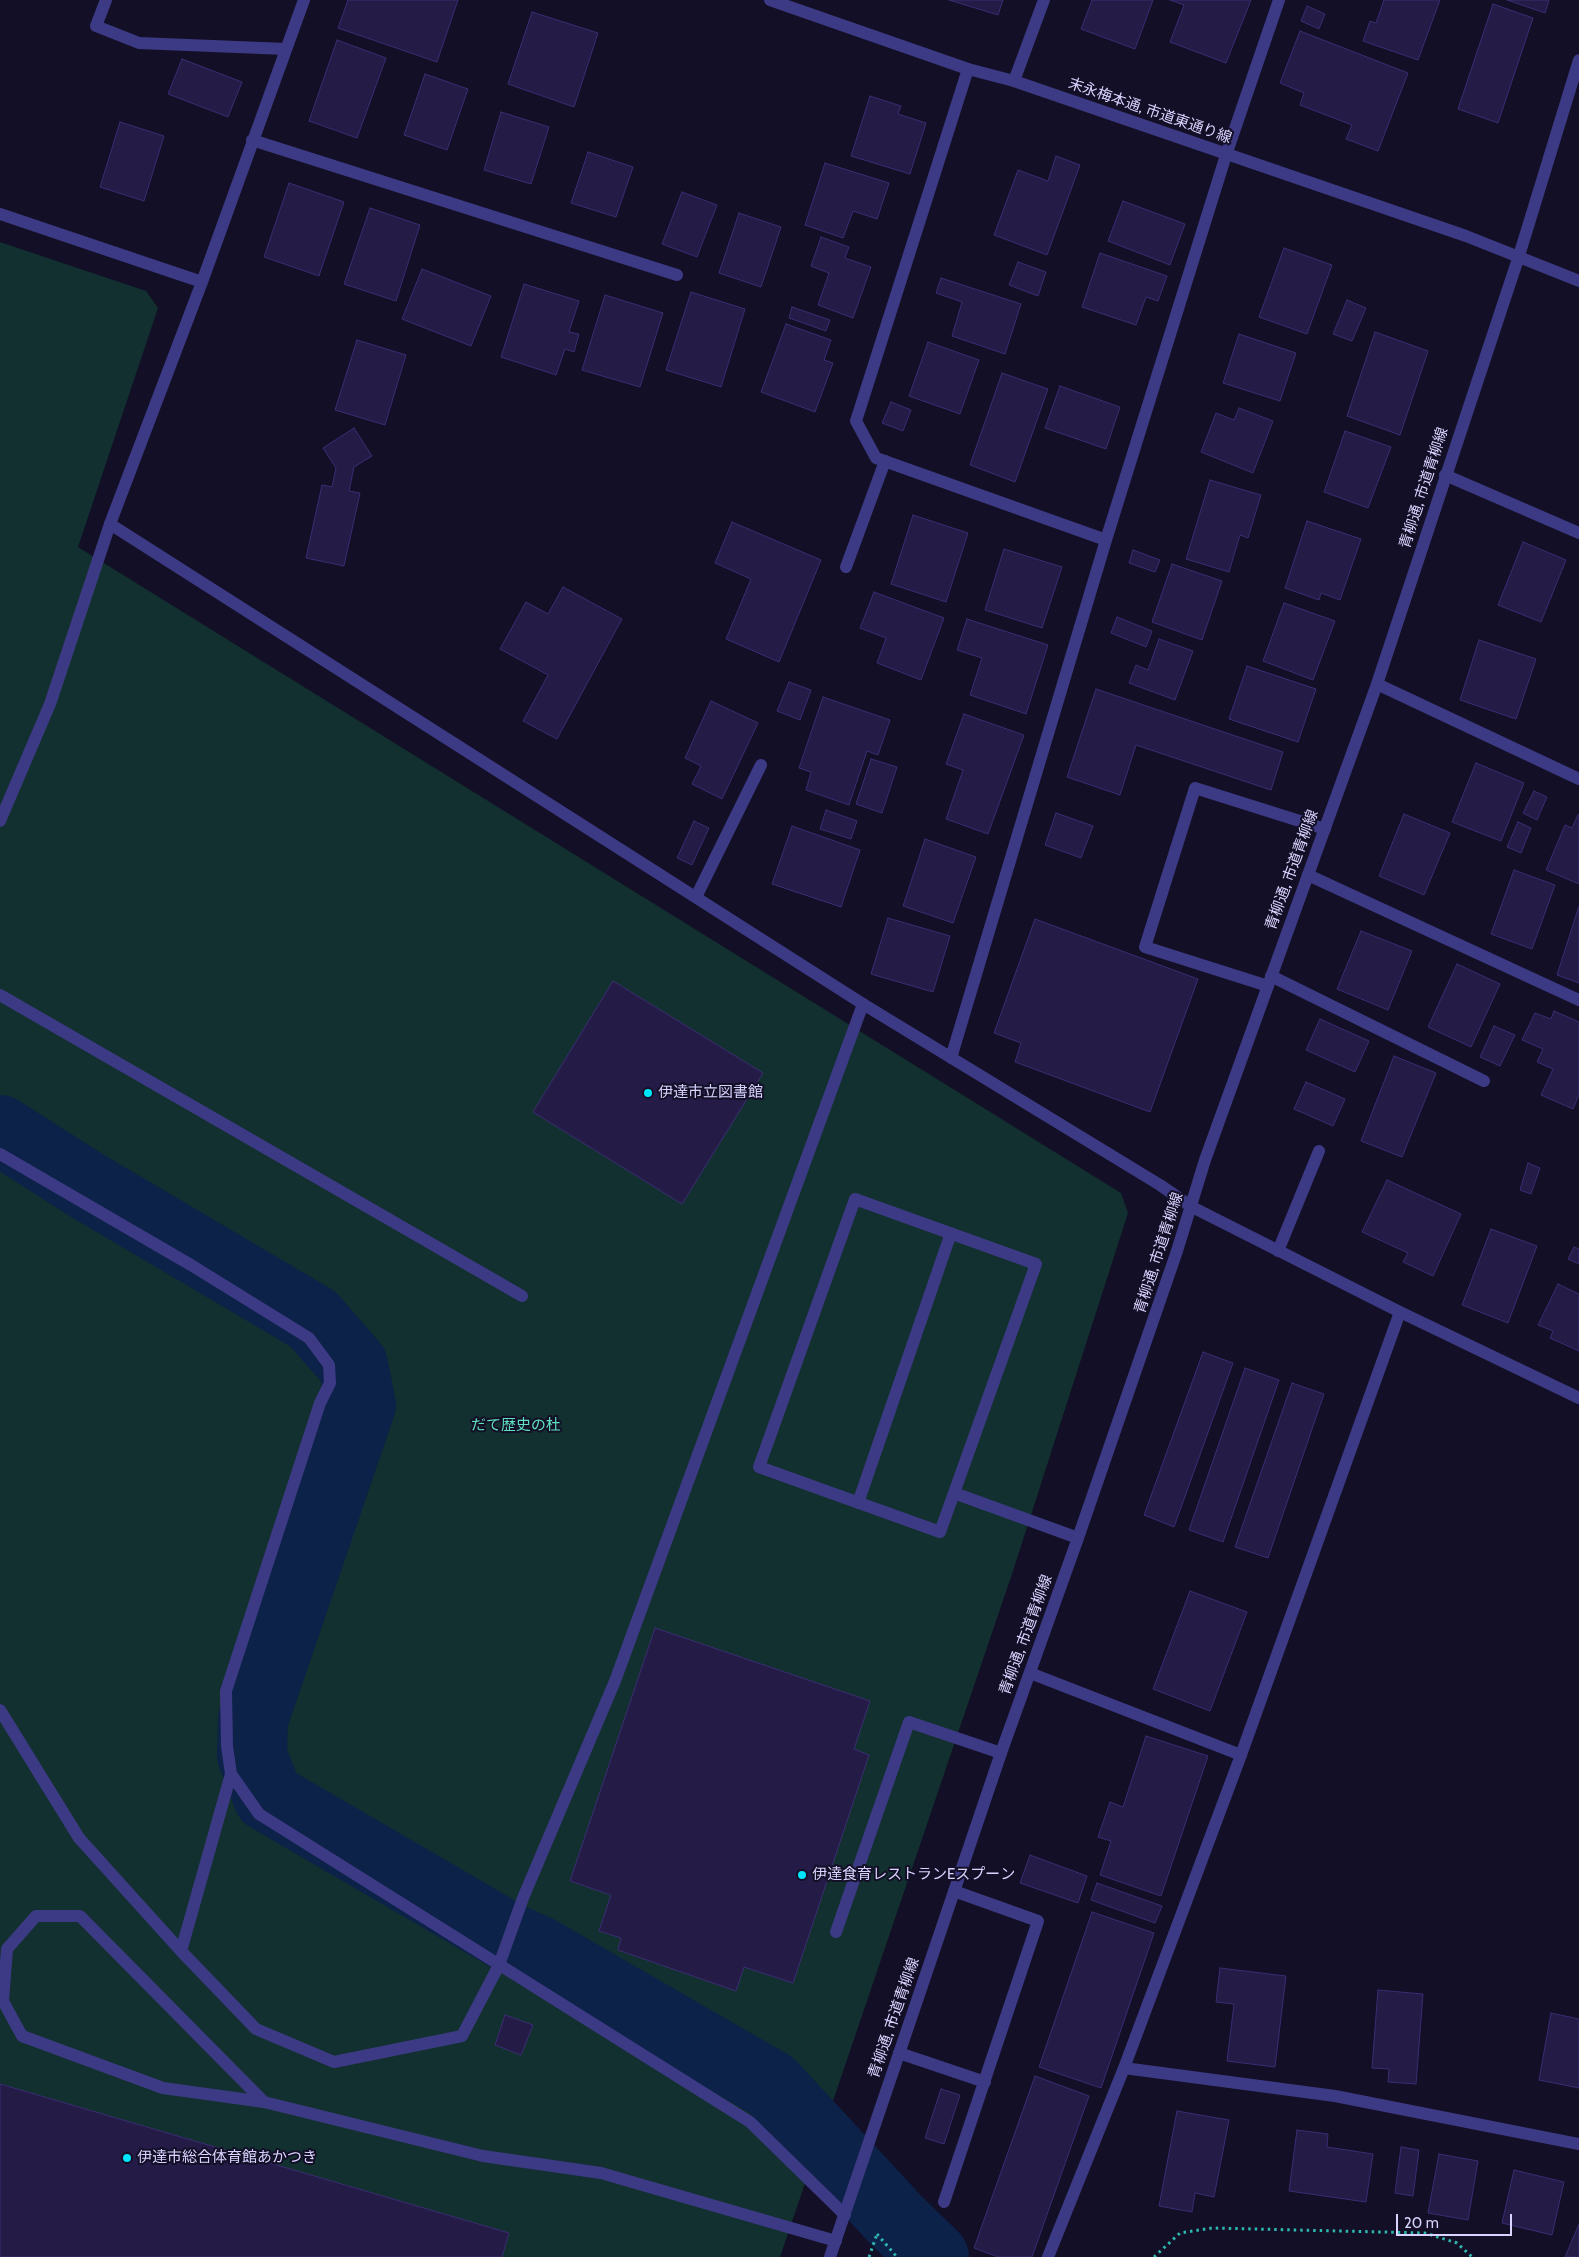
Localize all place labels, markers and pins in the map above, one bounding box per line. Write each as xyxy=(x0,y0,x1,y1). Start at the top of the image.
place label: 伊達市立図書館 xyxy=(658,1084,763,1102)
marker: 伊達市立図書館 xyxy=(642,1087,654,1099)
place label: 伊達食育レストランEスプーン xyxy=(812,1866,1015,1884)
marker: 伊達食育レストランEスプーン xyxy=(796,1869,808,1881)
place label: 伊達市総合体育館あかつき xyxy=(137,2149,317,2167)
marker: 伊達市総合体育館あかつき xyxy=(121,2152,133,2164)

